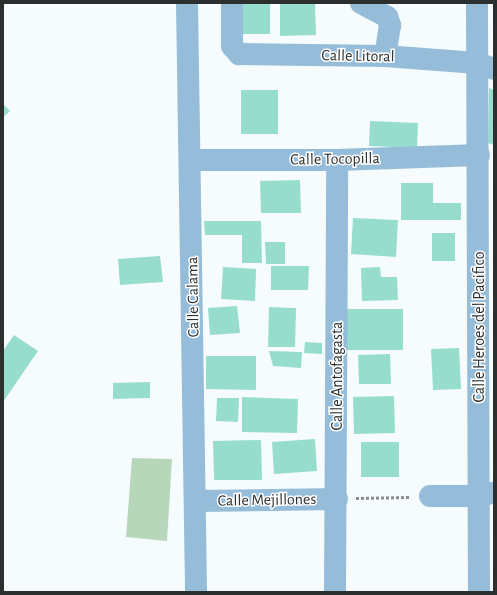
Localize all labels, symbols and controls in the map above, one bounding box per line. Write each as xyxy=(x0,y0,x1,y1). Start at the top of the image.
street label: Calle Litoral xyxy=(321,46,395,66)
street label: Calle Tocopilla xyxy=(290,149,380,169)
street label: Calle Heroes del Pacifico xyxy=(469,251,489,403)
street label: Calle Calama xyxy=(183,256,203,338)
street label: Calle Antofagasta xyxy=(327,322,347,430)
street label: Calle Mejillones xyxy=(218,490,316,510)

